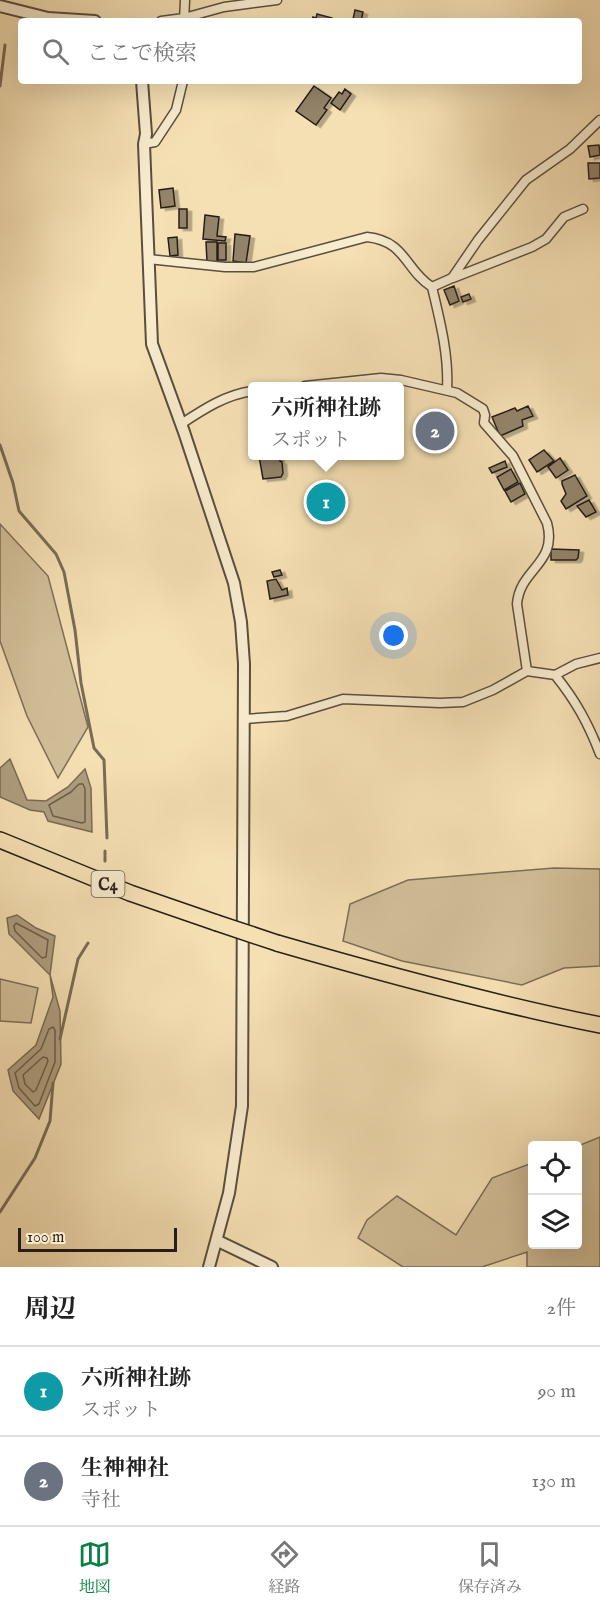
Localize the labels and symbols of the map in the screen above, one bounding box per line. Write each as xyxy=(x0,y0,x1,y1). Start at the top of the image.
pin: 2 xyxy=(416,408,454,454)
pin: 1 xyxy=(306,480,346,524)
your location xyxy=(379,621,408,650)
road number: C4 xyxy=(92,871,124,897)
scale bar xyxy=(18,1225,177,1252)

